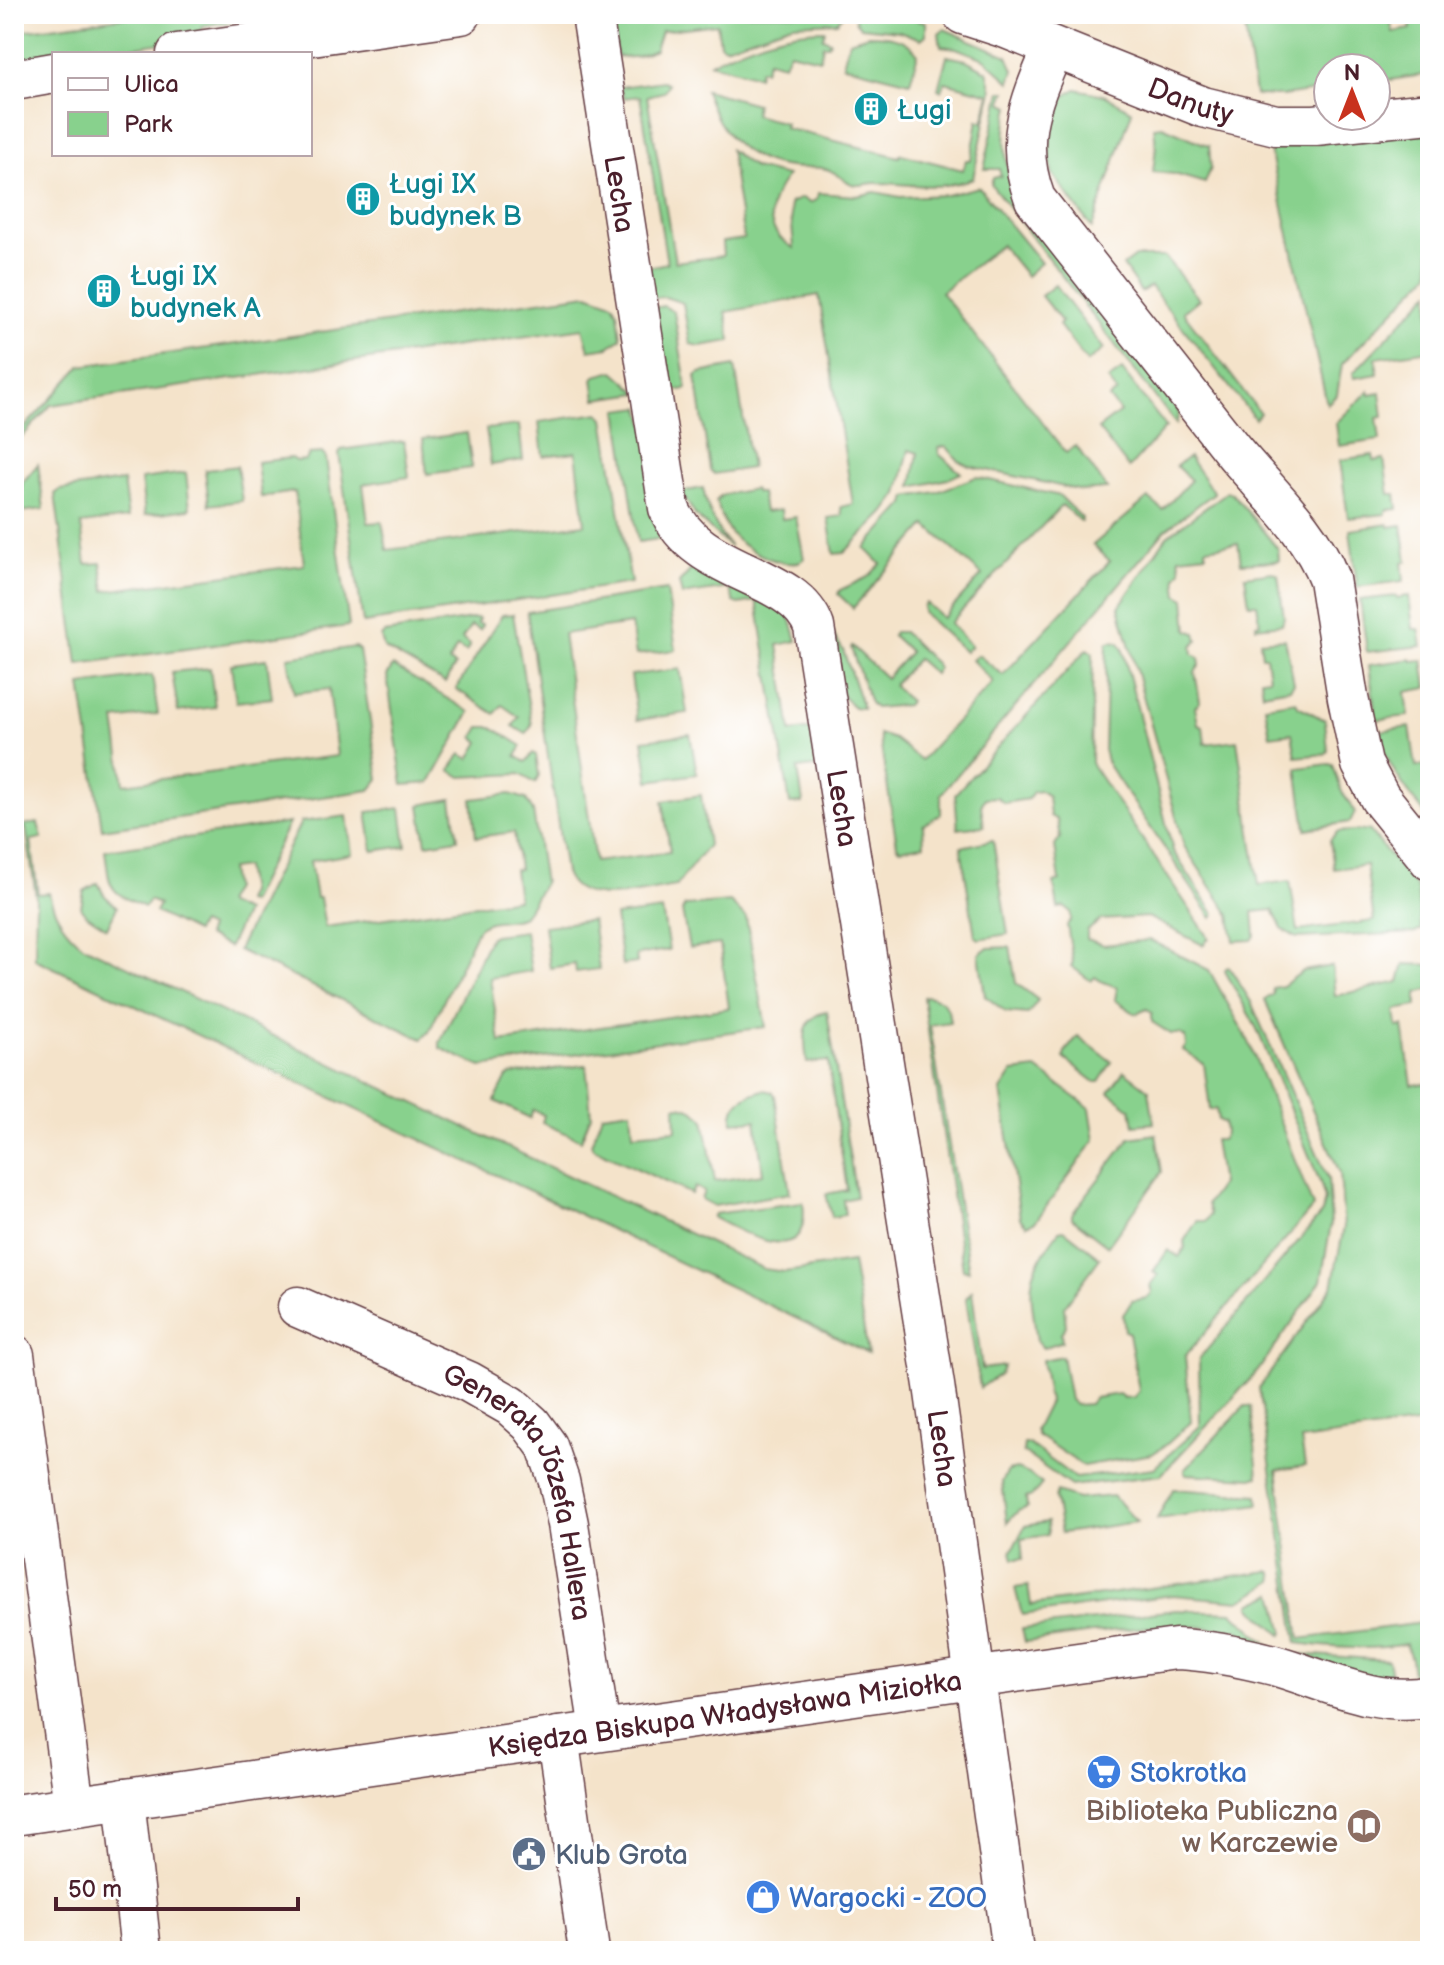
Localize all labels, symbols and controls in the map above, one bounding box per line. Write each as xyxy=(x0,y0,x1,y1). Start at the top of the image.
legend xyxy=(52,52,312,156)
north arrow xyxy=(1312,52,1392,132)
text: N xyxy=(1344,60,1360,87)
text: Ulica xyxy=(124,70,179,99)
street label: Danuty xyxy=(1143,72,1237,132)
building icon: Ługi xyxy=(852,90,890,128)
place label: Ługi xyxy=(897,94,952,127)
text: Park xyxy=(124,110,172,139)
street label: Lecha xyxy=(596,153,641,235)
place label: Ługi IX budynek B xyxy=(389,168,522,233)
building icon: Ługi IX budynek B xyxy=(344,180,382,218)
place label: Ługi IX budynek A xyxy=(130,260,261,325)
building icon: Ługi IX budynek A xyxy=(85,272,123,310)
street label: Lecha xyxy=(819,767,864,849)
street label: Generała Józefa Hallera xyxy=(438,1358,598,1623)
street label: Lecha xyxy=(920,1407,963,1489)
street label: Księdza Biskupa Władysława Miziołka xyxy=(486,1665,964,1765)
supermarket icon: Stokrotka xyxy=(1085,1753,1123,1791)
place label: Stokrotka xyxy=(1130,1757,1247,1790)
place label: Biblioteka Publiczna w Karczewie xyxy=(1085,1795,1338,1860)
library icon: Biblioteka Publiczna w Karczewie xyxy=(1345,1807,1383,1845)
public building icon: Klub Grota xyxy=(510,1835,548,1873)
place label: Klub Grota xyxy=(555,1839,688,1872)
scale bar xyxy=(56,1861,298,1911)
text: 50 m xyxy=(68,1875,122,1904)
shop icon: Wargocki - ZOO xyxy=(744,1878,782,1916)
place label: Wargocki - ZOO xyxy=(789,1882,987,1915)

